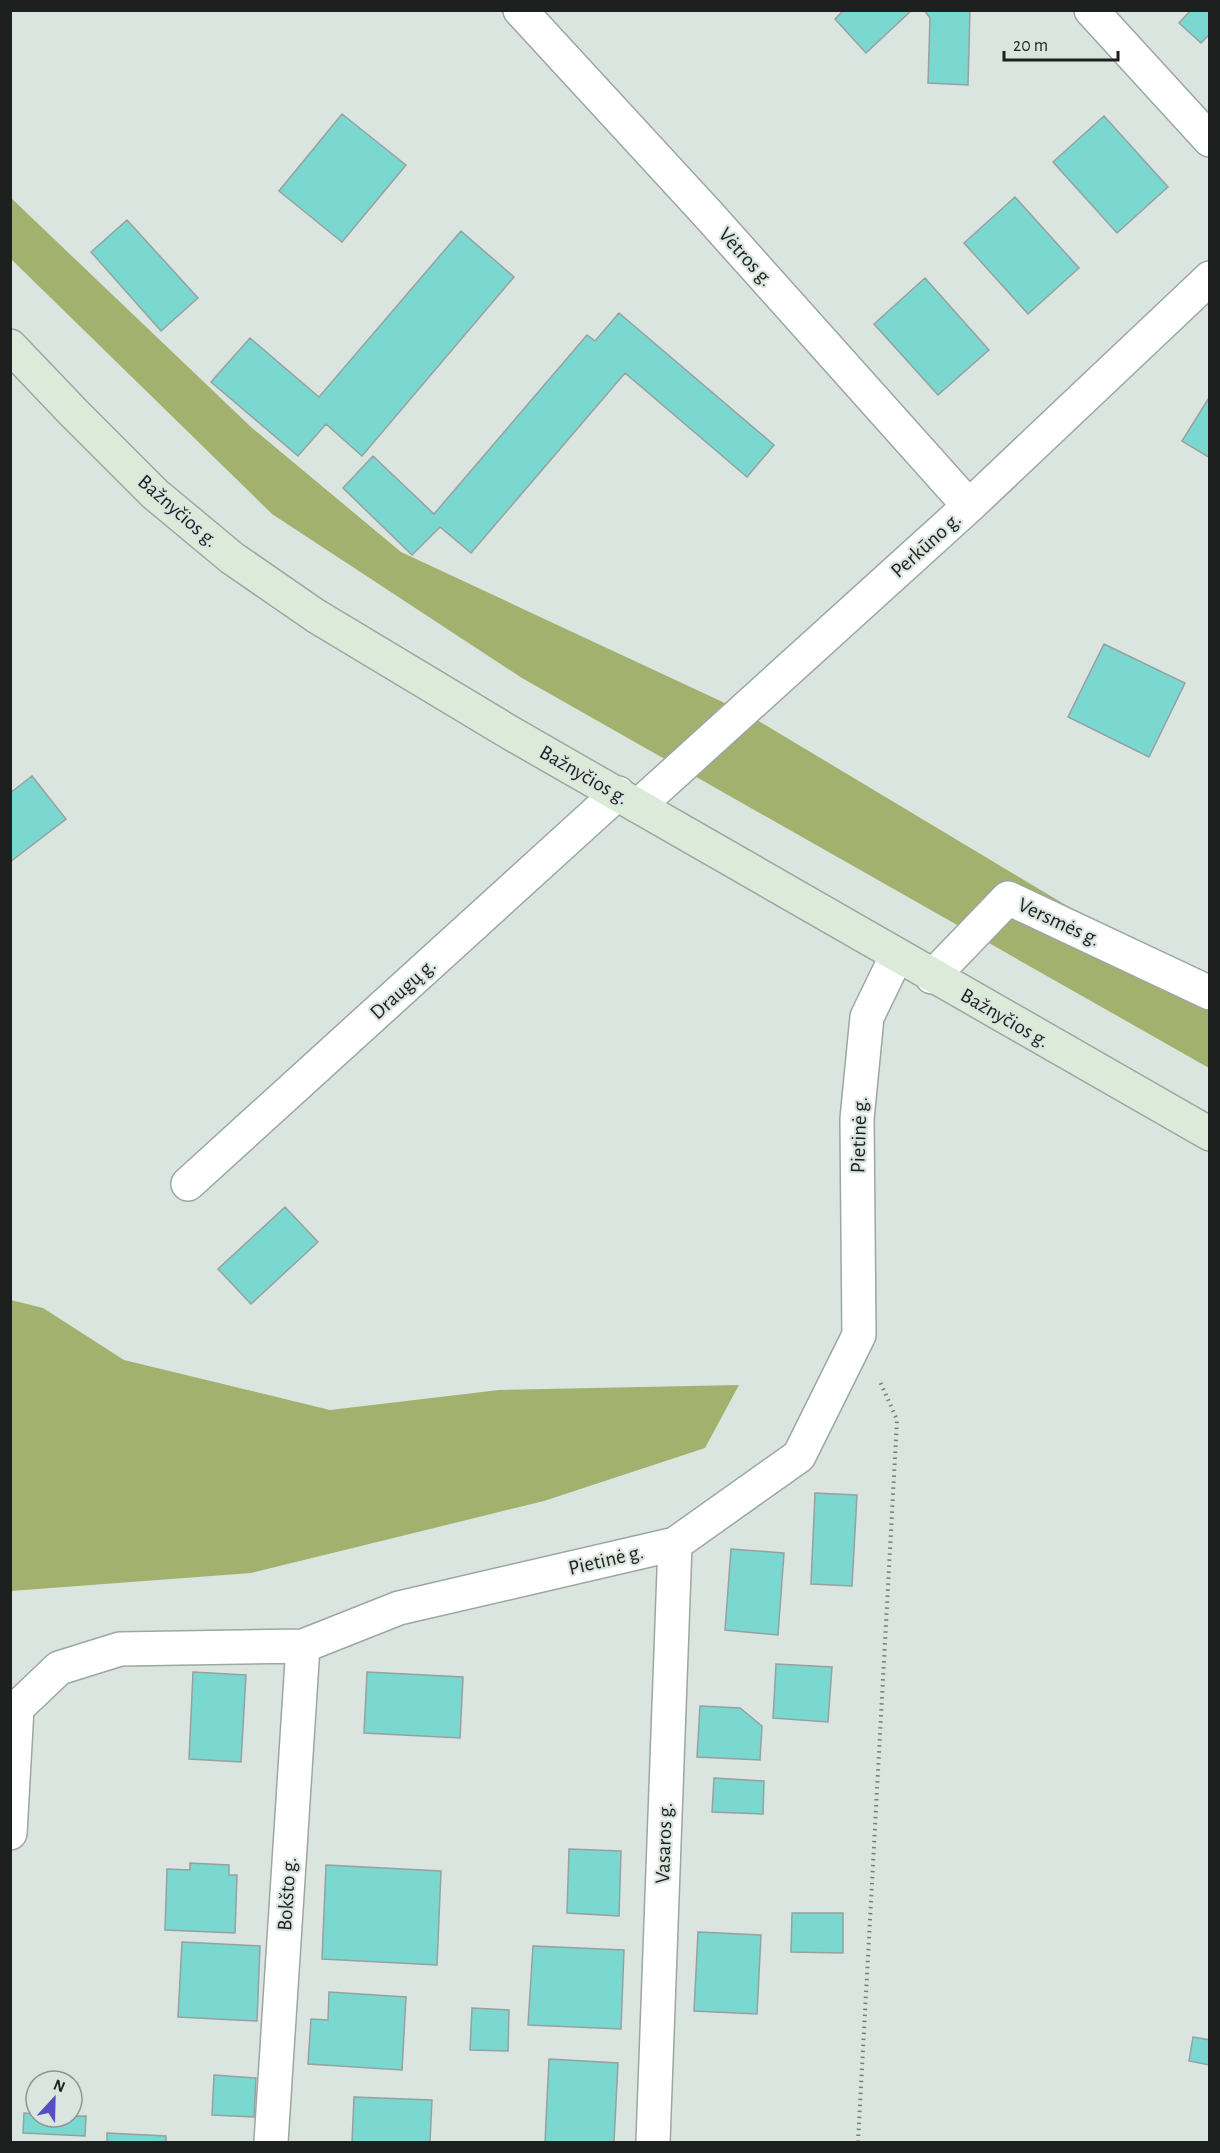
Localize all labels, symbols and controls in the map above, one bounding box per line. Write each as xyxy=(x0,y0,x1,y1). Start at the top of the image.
scale bar xyxy=(1004,24,1118,62)
text: 20 m xyxy=(1013,37,1048,55)
street label: Vėtros g. xyxy=(715,224,777,290)
street label: Bažnyčios g. xyxy=(134,471,222,551)
street label: Perkūno g. xyxy=(887,508,965,582)
street label: Bažnyčios g. xyxy=(536,741,632,809)
street label: Versmės g. xyxy=(1015,894,1103,950)
street label: Draugų g. xyxy=(366,954,440,1024)
street label: Bažnyčios g. xyxy=(957,984,1053,1052)
street label: Pietinė g. xyxy=(847,1096,871,1174)
street label: Pietinė g. xyxy=(566,1541,646,1579)
street label: Vasaros g. xyxy=(652,1802,676,1884)
street label: Bokšto g. xyxy=(274,1856,300,1932)
north arrow xyxy=(24,2069,84,2129)
text: N xyxy=(51,2077,67,2096)

